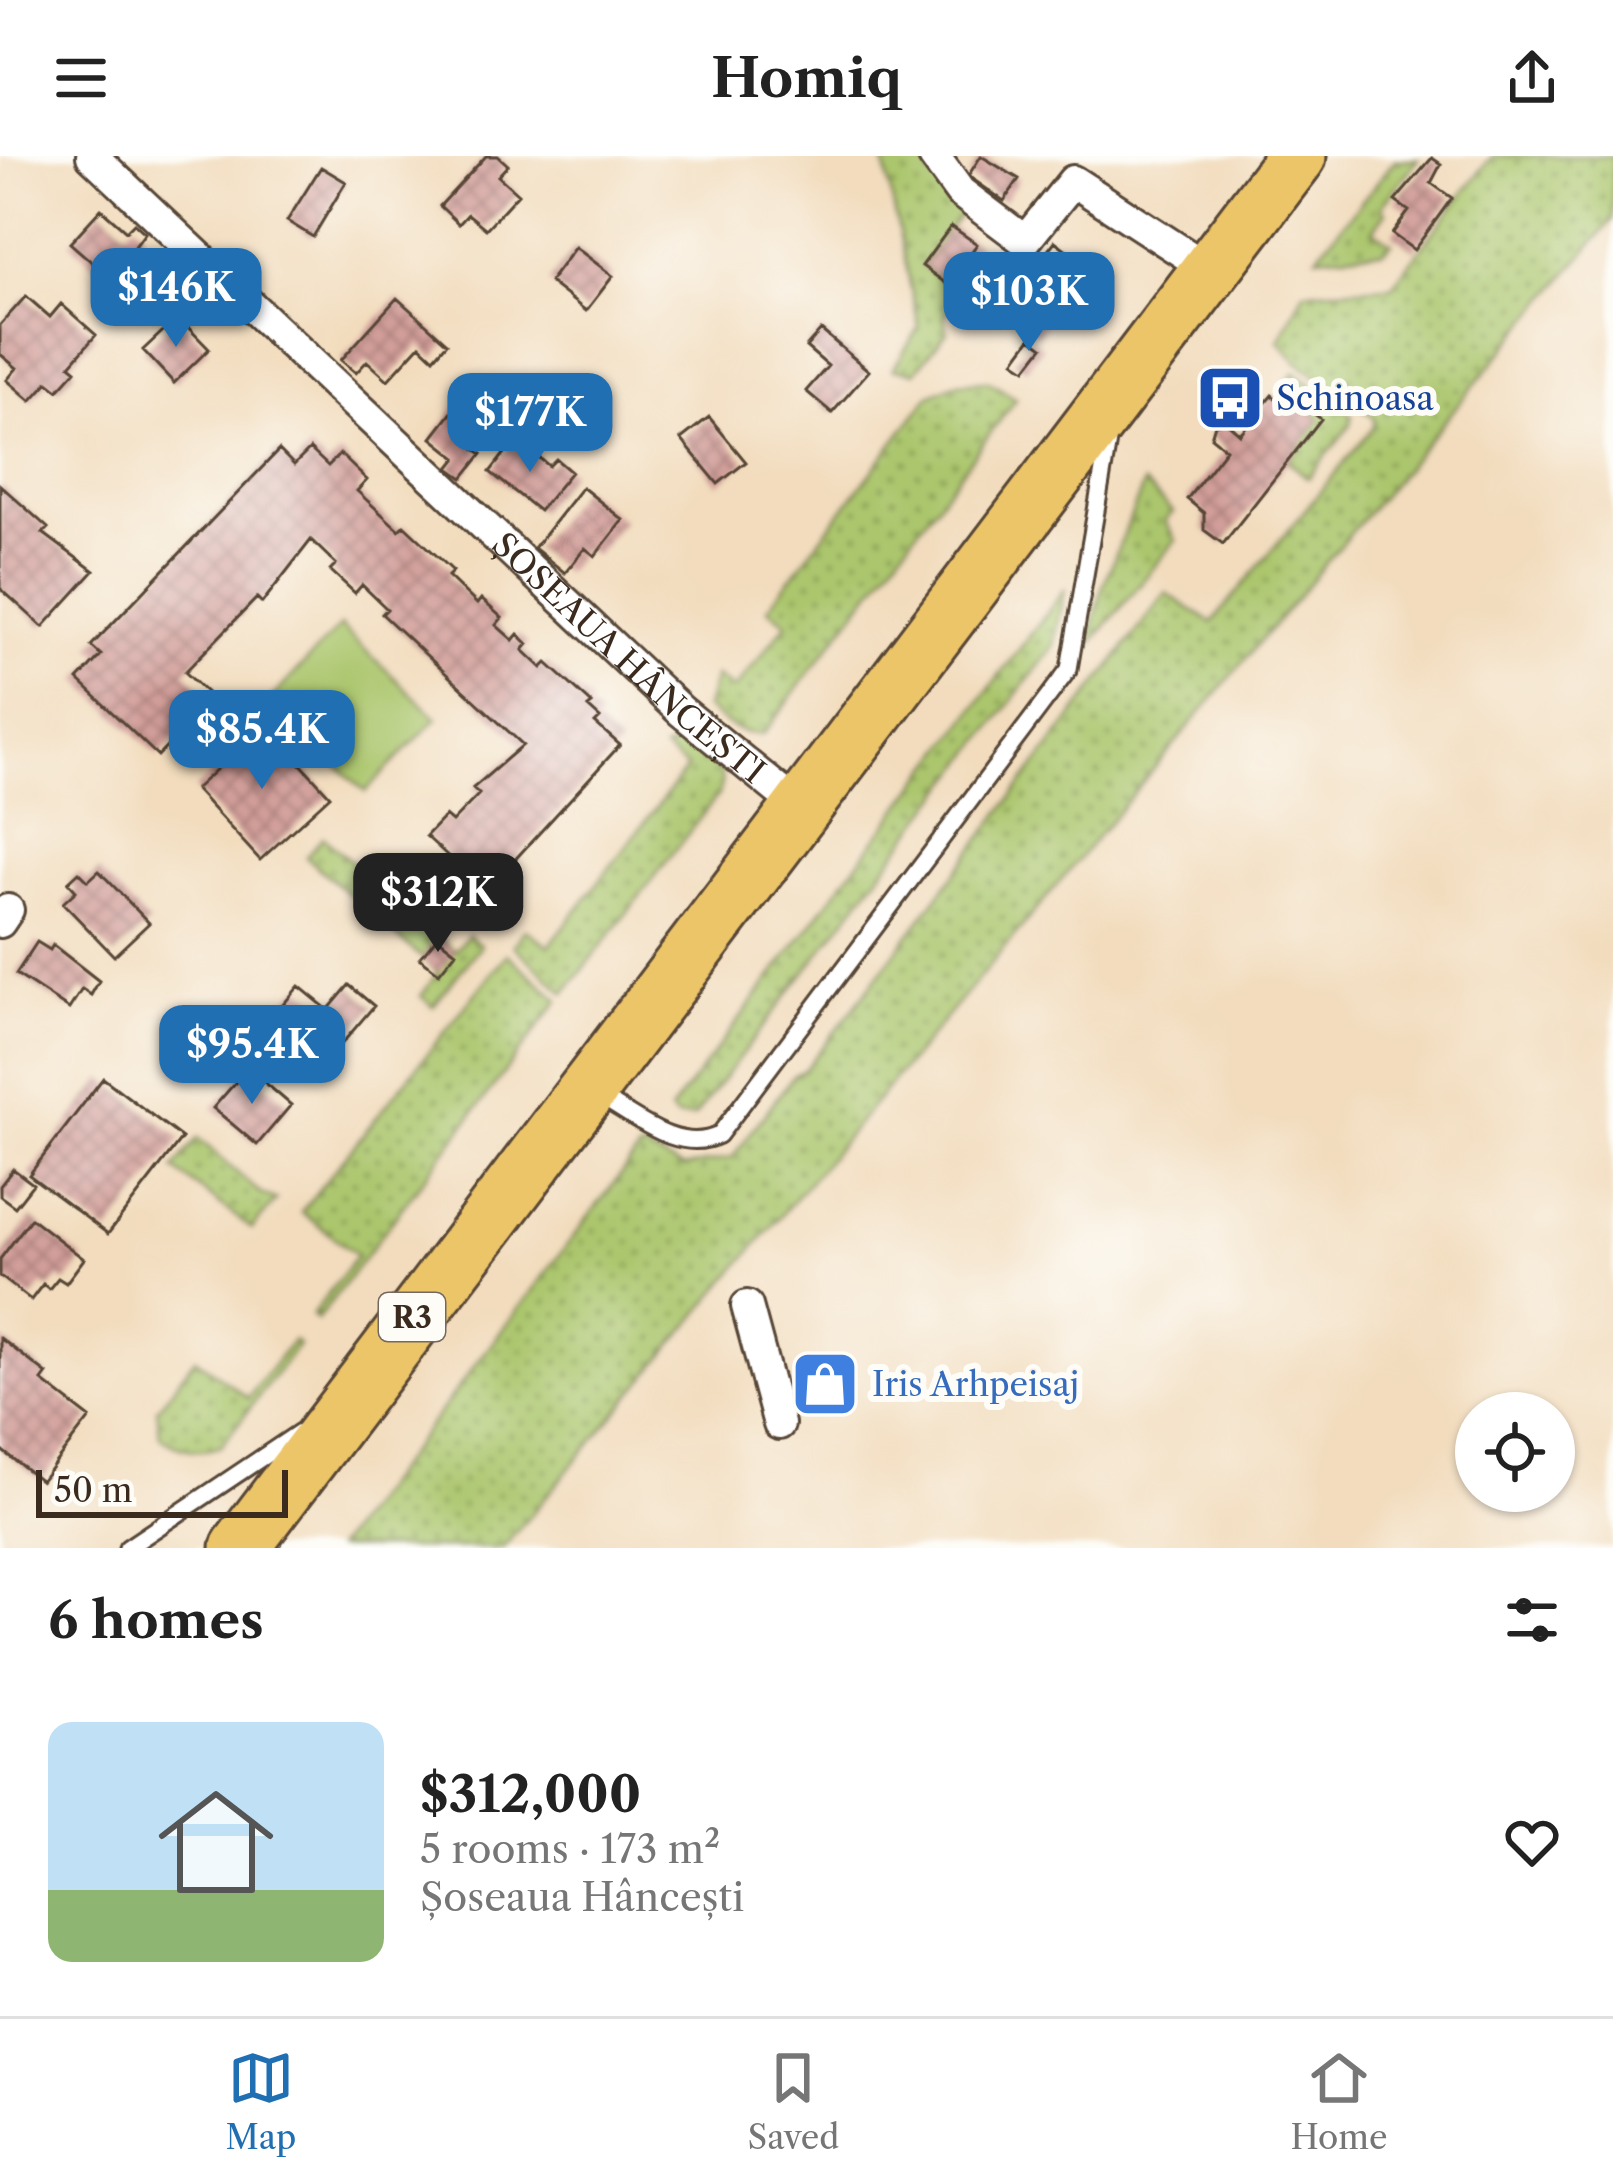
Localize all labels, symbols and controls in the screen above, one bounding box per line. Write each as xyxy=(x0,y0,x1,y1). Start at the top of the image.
icon: menu xyxy=(48,45,114,111)
text: Homiq xyxy=(711,45,902,111)
icon: share xyxy=(1499,45,1565,111)
pin: $146K xyxy=(92,248,260,350)
pin: $103K xyxy=(945,252,1113,354)
text: $146K xyxy=(118,263,234,311)
text: $103K xyxy=(970,267,1088,315)
bus stop icon: Schinoasa xyxy=(1195,363,1265,433)
pin: $177K xyxy=(446,373,614,475)
place label: Schinoasa xyxy=(1276,378,1434,419)
text: $177K xyxy=(474,388,586,436)
street label: ȘOSEAUA HÂNCEȘTI xyxy=(484,524,774,792)
pin: $85.4K xyxy=(164,690,360,792)
text: $85.4K xyxy=(196,705,328,753)
pin: $312K xyxy=(354,853,522,955)
text: $312K xyxy=(380,868,496,916)
pin: $95.4K xyxy=(154,1005,350,1107)
text: $95.4K xyxy=(186,1020,318,1068)
road number: R3 xyxy=(379,1293,445,1341)
shop icon: Iris Arhpeisaj xyxy=(790,1349,860,1419)
place label: Iris Arhpeisaj xyxy=(872,1364,1079,1405)
map controls xyxy=(1455,1392,1575,1512)
button: locate xyxy=(1455,1392,1575,1512)
scale bar xyxy=(36,1464,288,1517)
text: 50 m xyxy=(54,1470,132,1511)
icon: filters xyxy=(1499,1587,1565,1653)
text: 6 homes xyxy=(48,1589,264,1651)
text: $312,000 xyxy=(420,1763,641,1825)
icon: home xyxy=(144,1770,288,1914)
icon: heart xyxy=(1499,1809,1565,1875)
text: 5 rooms · 173 m² xyxy=(420,1825,720,1873)
text: Șoseaua Hâncești xyxy=(420,1873,744,1921)
tab: Map xyxy=(226,2045,296,2158)
tab: Saved xyxy=(748,2045,839,2158)
tab: Home xyxy=(1290,2045,1387,2158)

